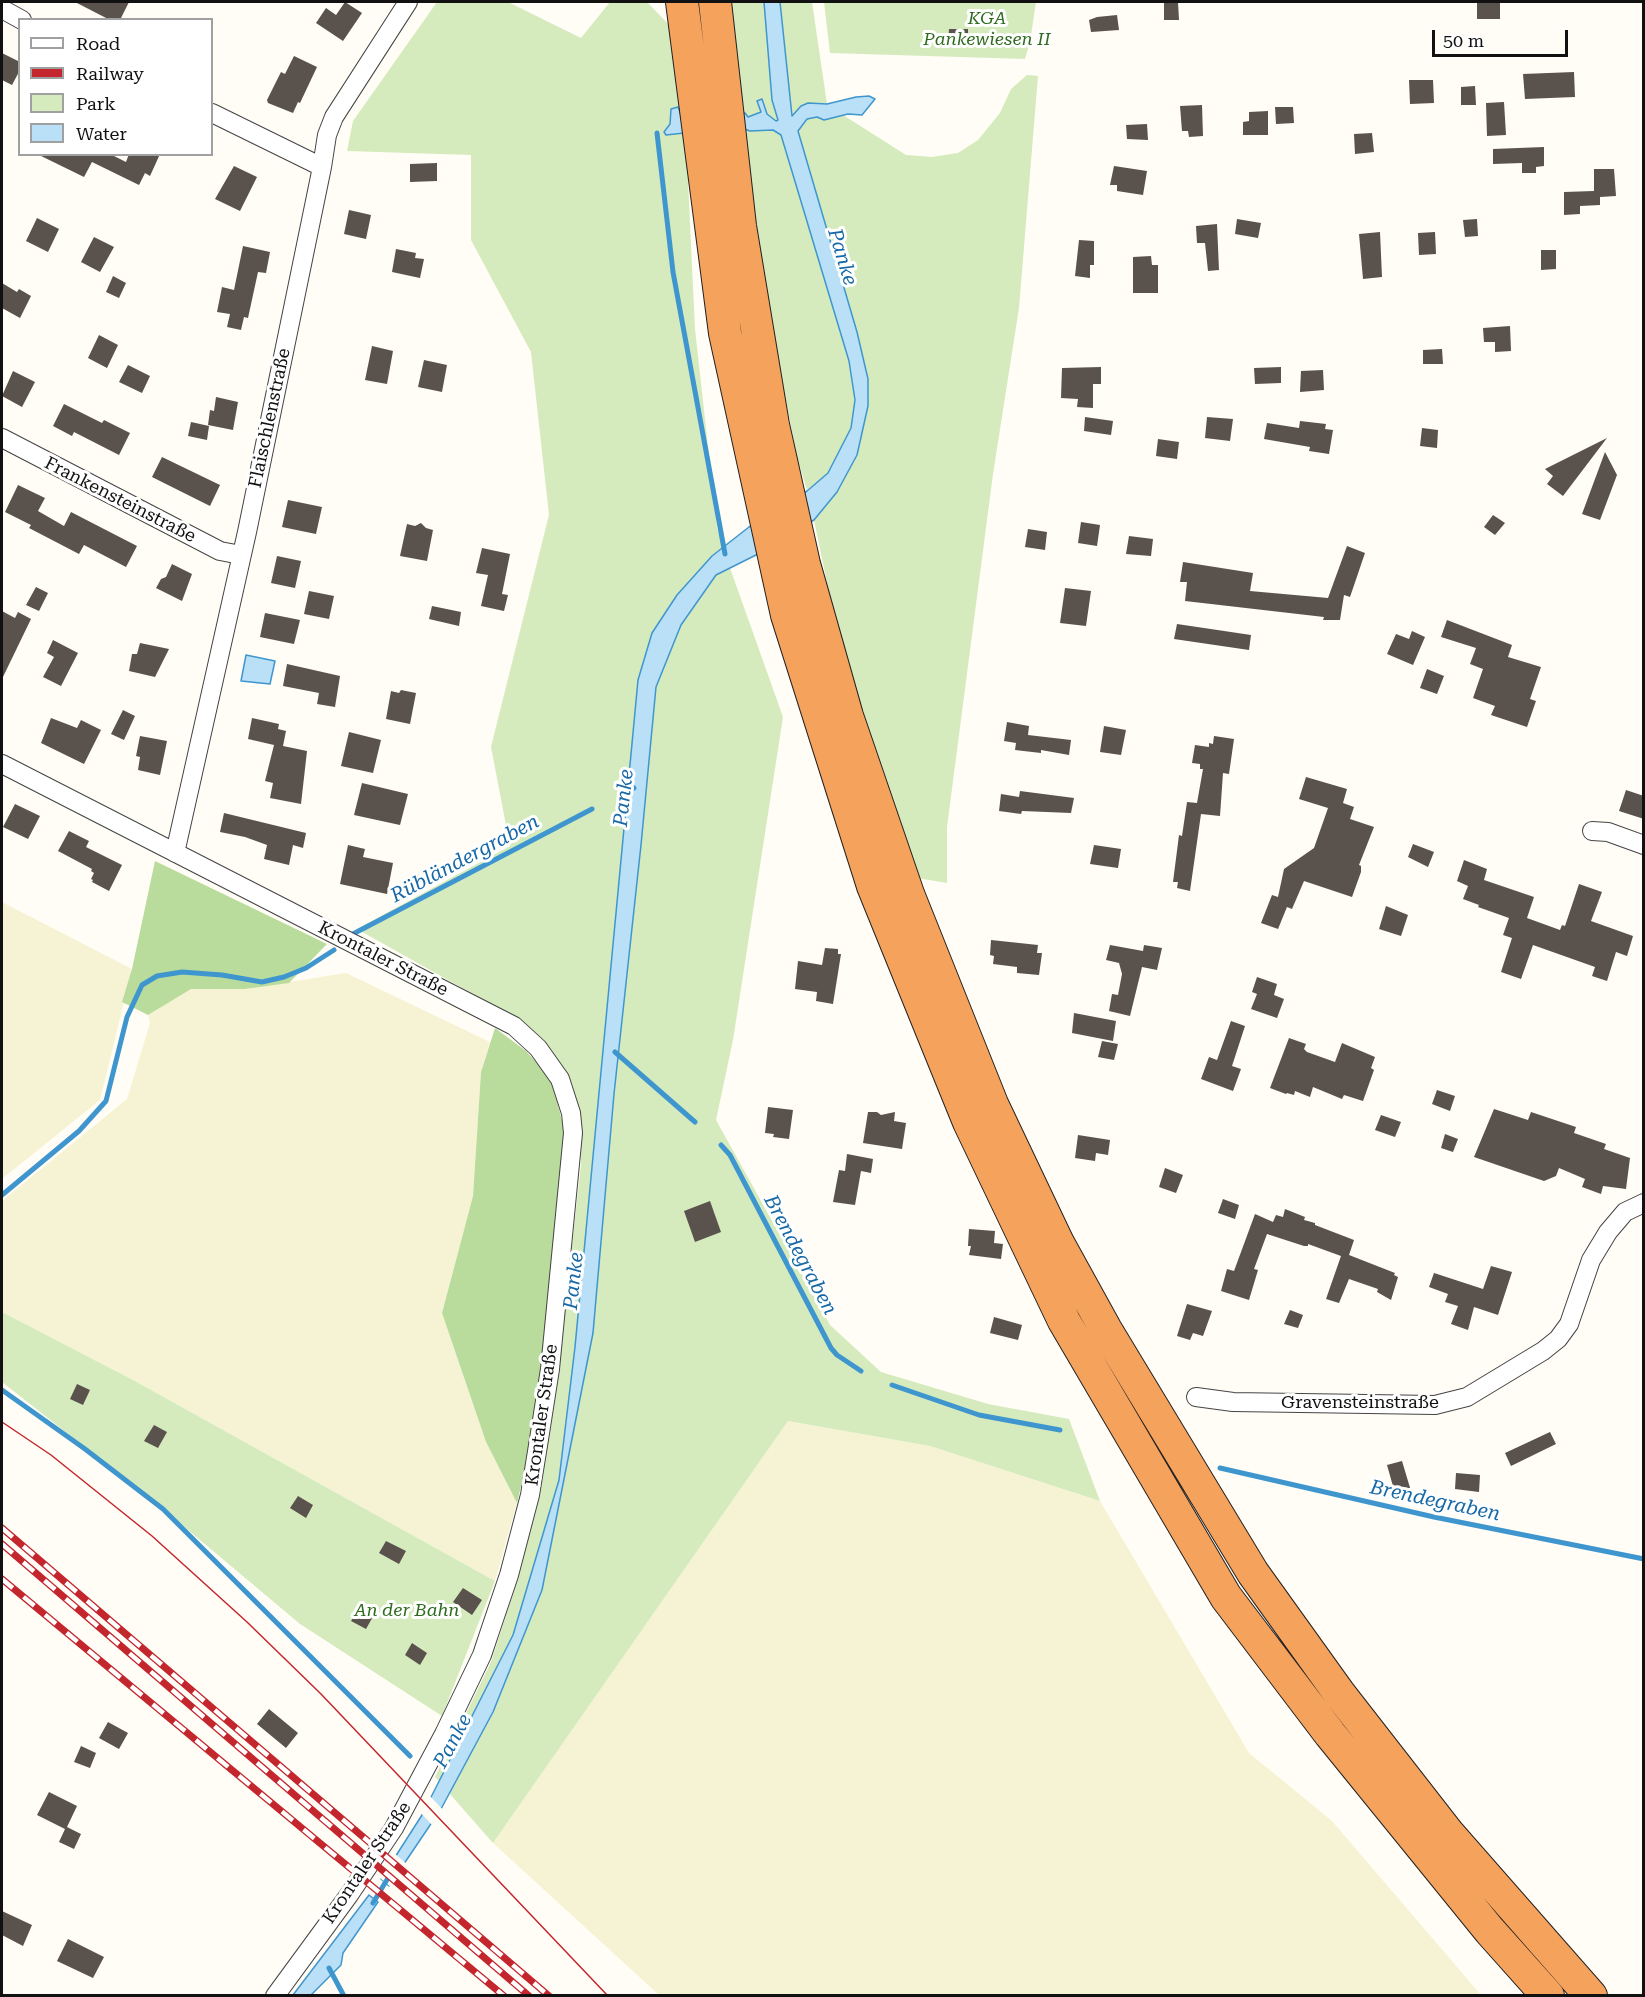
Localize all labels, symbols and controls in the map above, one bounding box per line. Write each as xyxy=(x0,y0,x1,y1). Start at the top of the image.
park label: KGA Pankewiesen II xyxy=(923,8,1051,50)
legend xyxy=(18,18,213,156)
scale bar xyxy=(1435,18,1572,56)
text: 50 m xyxy=(1443,30,1484,51)
text: Road xyxy=(76,33,120,54)
text: Railway xyxy=(76,63,144,84)
text: Park xyxy=(76,93,116,114)
text: Water xyxy=(76,123,127,144)
water label: Panke xyxy=(822,226,862,288)
street label: Flaischlenstraße xyxy=(245,346,295,490)
street label: Frankensteinstraße xyxy=(41,452,199,548)
water label: Panke xyxy=(609,768,639,828)
water label: Rübländergraben xyxy=(387,810,543,908)
street label: Krontaler Straße xyxy=(315,917,451,1001)
water label: Brendegraben xyxy=(758,1191,842,1319)
water label: Panke xyxy=(559,1251,589,1311)
street label: Krontaler Straße xyxy=(521,1343,563,1487)
street label: Gravensteinstraße xyxy=(1281,1392,1439,1414)
water label: Brendegraben xyxy=(1368,1475,1502,1527)
park label: An der Bahn xyxy=(355,1600,459,1622)
water label: Panke xyxy=(429,1710,477,1772)
street label: Krontaler Straße xyxy=(318,1798,416,1928)

